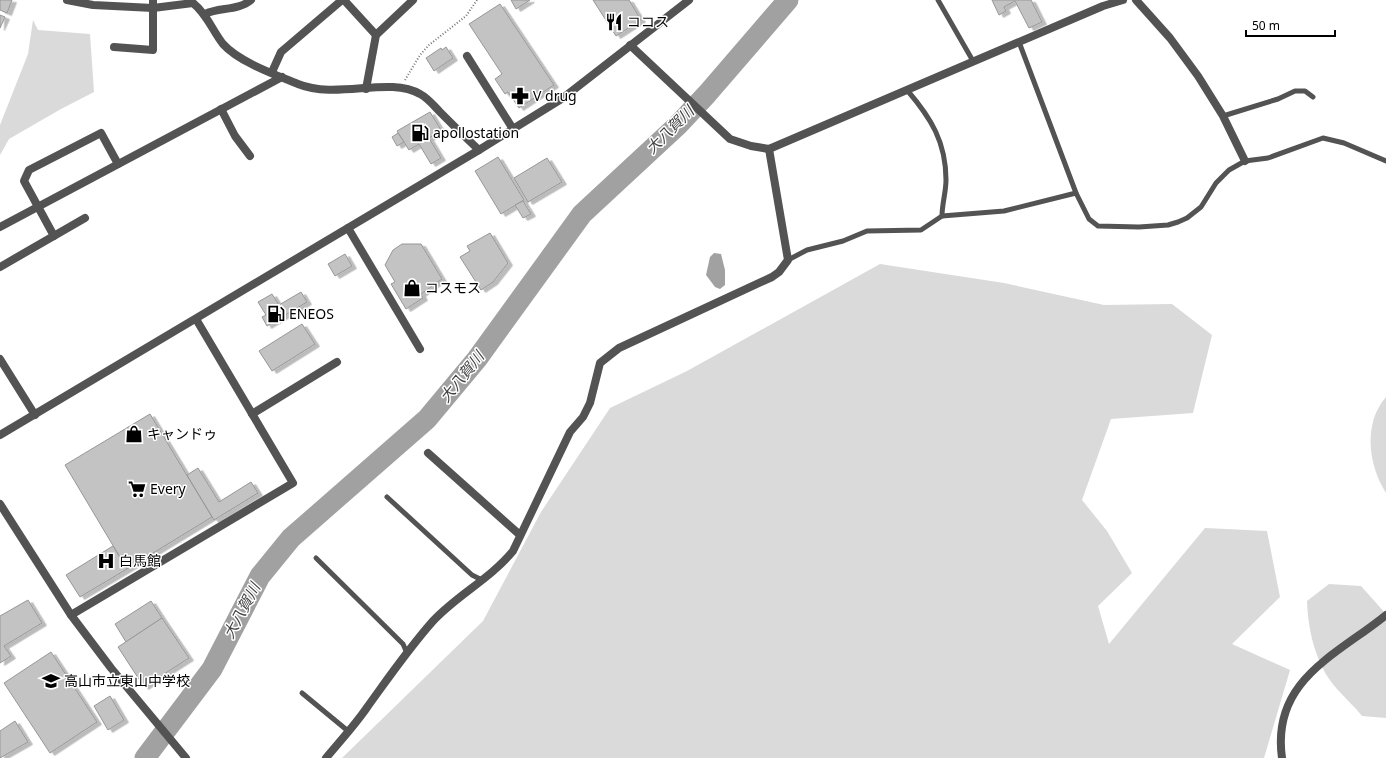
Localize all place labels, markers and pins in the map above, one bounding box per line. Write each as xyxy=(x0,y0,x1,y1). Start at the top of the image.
restaurant icon: ココス xyxy=(604,12,624,32)
place label: ココス xyxy=(627,12,669,31)
pharmacy icon: V drug xyxy=(510,86,530,106)
place label: V drug xyxy=(533,86,577,105)
fuel station icon: apollostation xyxy=(410,123,430,143)
place label: apollostation xyxy=(433,123,519,142)
shop icon: コスモス xyxy=(402,278,422,298)
place label: コスモス xyxy=(425,278,481,297)
fuel station icon: ENEOS xyxy=(266,304,286,324)
place label: ENEOS xyxy=(289,304,334,323)
shop icon: キャンドゥ xyxy=(124,424,144,444)
place label: キャンドゥ xyxy=(147,424,217,443)
supermarket icon: Every xyxy=(127,479,147,499)
place label: Every xyxy=(150,479,187,498)
hospital icon: 白馬館 xyxy=(96,551,116,571)
place label: 白馬館 xyxy=(119,551,161,570)
school or university icon: 高山市立東山中学校 xyxy=(41,671,61,691)
place label: 高山市立東山中学校 xyxy=(64,671,190,690)

